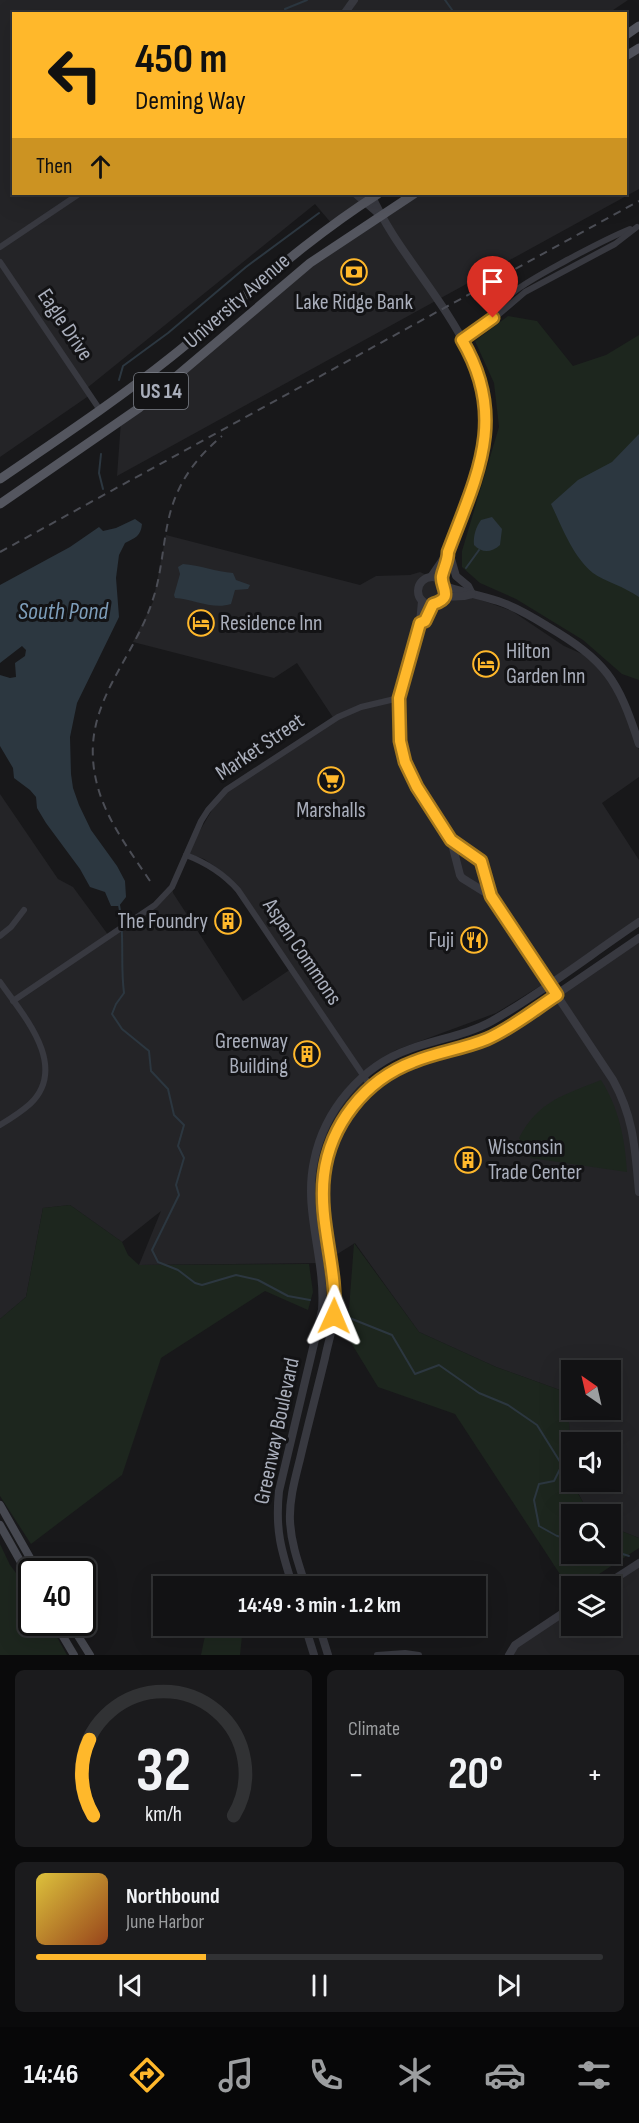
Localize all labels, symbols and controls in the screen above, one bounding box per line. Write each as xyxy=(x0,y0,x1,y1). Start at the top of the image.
text: 450 m xyxy=(135,34,227,85)
icon: left xyxy=(36,36,114,114)
text: Deming Way xyxy=(135,85,246,117)
icon: ahead xyxy=(84,150,117,183)
text: Then xyxy=(36,153,72,180)
street label: University Avenue xyxy=(178,247,296,355)
pin xyxy=(467,256,518,318)
bank icon: Lake Ridge Bank xyxy=(339,257,369,287)
icon: arrive xyxy=(476,265,509,298)
street label: Eagle Drive xyxy=(31,284,99,366)
place label: Lake Ridge Bank xyxy=(295,289,413,316)
road number: US 14 xyxy=(134,373,188,409)
water label: South Pond xyxy=(18,597,109,626)
hotel icon: Residence Inn xyxy=(186,608,216,638)
place label: Residence Inn xyxy=(220,610,323,637)
place label: Hilton Garden Inn xyxy=(506,638,586,690)
hotel icon: Hilton Garden Inn xyxy=(471,649,501,679)
street label: Market Street xyxy=(210,707,310,787)
supermarket icon: Marshalls xyxy=(316,765,346,795)
place label: Marshalls xyxy=(296,797,366,824)
street label: Aspen Commons xyxy=(256,893,348,1010)
building icon: The Foundry xyxy=(213,906,243,936)
place label: The Foundry xyxy=(118,908,209,935)
restaurant icon: Fuji xyxy=(459,925,489,955)
place label: Fuji xyxy=(428,927,454,954)
place label: Greenway Building xyxy=(215,1028,289,1080)
building icon: Greenway Building xyxy=(292,1039,322,1069)
place label: Wisconsin Trade Center xyxy=(488,1134,582,1186)
building icon: Wisconsin Trade Center xyxy=(453,1145,483,1175)
position arrow xyxy=(302,1284,366,1348)
street label: Greenway Boulevard xyxy=(248,1355,306,1507)
north arrow xyxy=(561,1360,621,1420)
map controls xyxy=(561,1360,621,1636)
button: sound xyxy=(561,1432,621,1492)
button: search xyxy=(561,1504,621,1564)
speed limit sign: 40 xyxy=(18,1558,96,1636)
button: layers xyxy=(561,1576,621,1636)
text: 14:49 · 3 min · 1.2 km xyxy=(238,1592,401,1619)
text: Climate xyxy=(348,1717,400,1741)
text: 32 xyxy=(136,1734,191,1809)
text: 20° xyxy=(448,1747,503,1802)
text: − xyxy=(348,1755,364,1795)
text: + xyxy=(587,1755,603,1795)
text: km/h xyxy=(145,1802,182,1827)
text: Northbound xyxy=(126,1883,220,1910)
text: June Harbor xyxy=(126,1910,204,1934)
icon: previous xyxy=(114,1969,147,2002)
icon: pause xyxy=(303,1969,336,2002)
icon: next xyxy=(492,1969,525,2002)
icon: directions xyxy=(126,2054,168,2096)
icon: music xyxy=(215,2054,257,2096)
icon: phone xyxy=(305,2054,347,2096)
icon: climate xyxy=(394,2054,436,2096)
icon: car xyxy=(484,2054,526,2096)
icon: filters xyxy=(573,2054,615,2096)
text: 14:46 xyxy=(24,2059,78,2091)

